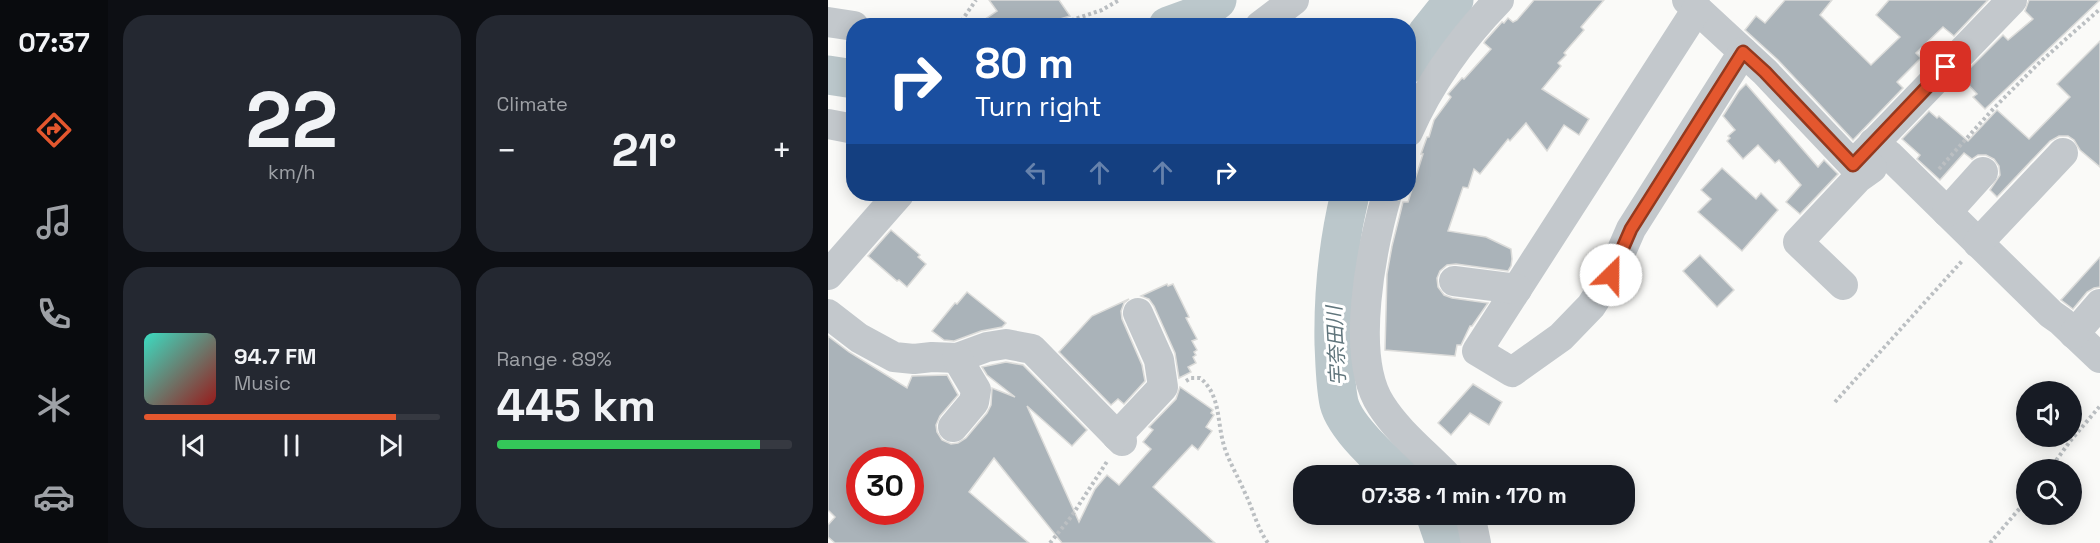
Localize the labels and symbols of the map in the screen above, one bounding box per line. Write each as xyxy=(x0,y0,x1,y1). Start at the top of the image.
pin xyxy=(1920,41,1971,92)
position arrow xyxy=(1579,243,1643,307)
water label: 宇奈田川 xyxy=(1321,303,1351,387)
speed limit sign: 30 xyxy=(846,447,924,525)

